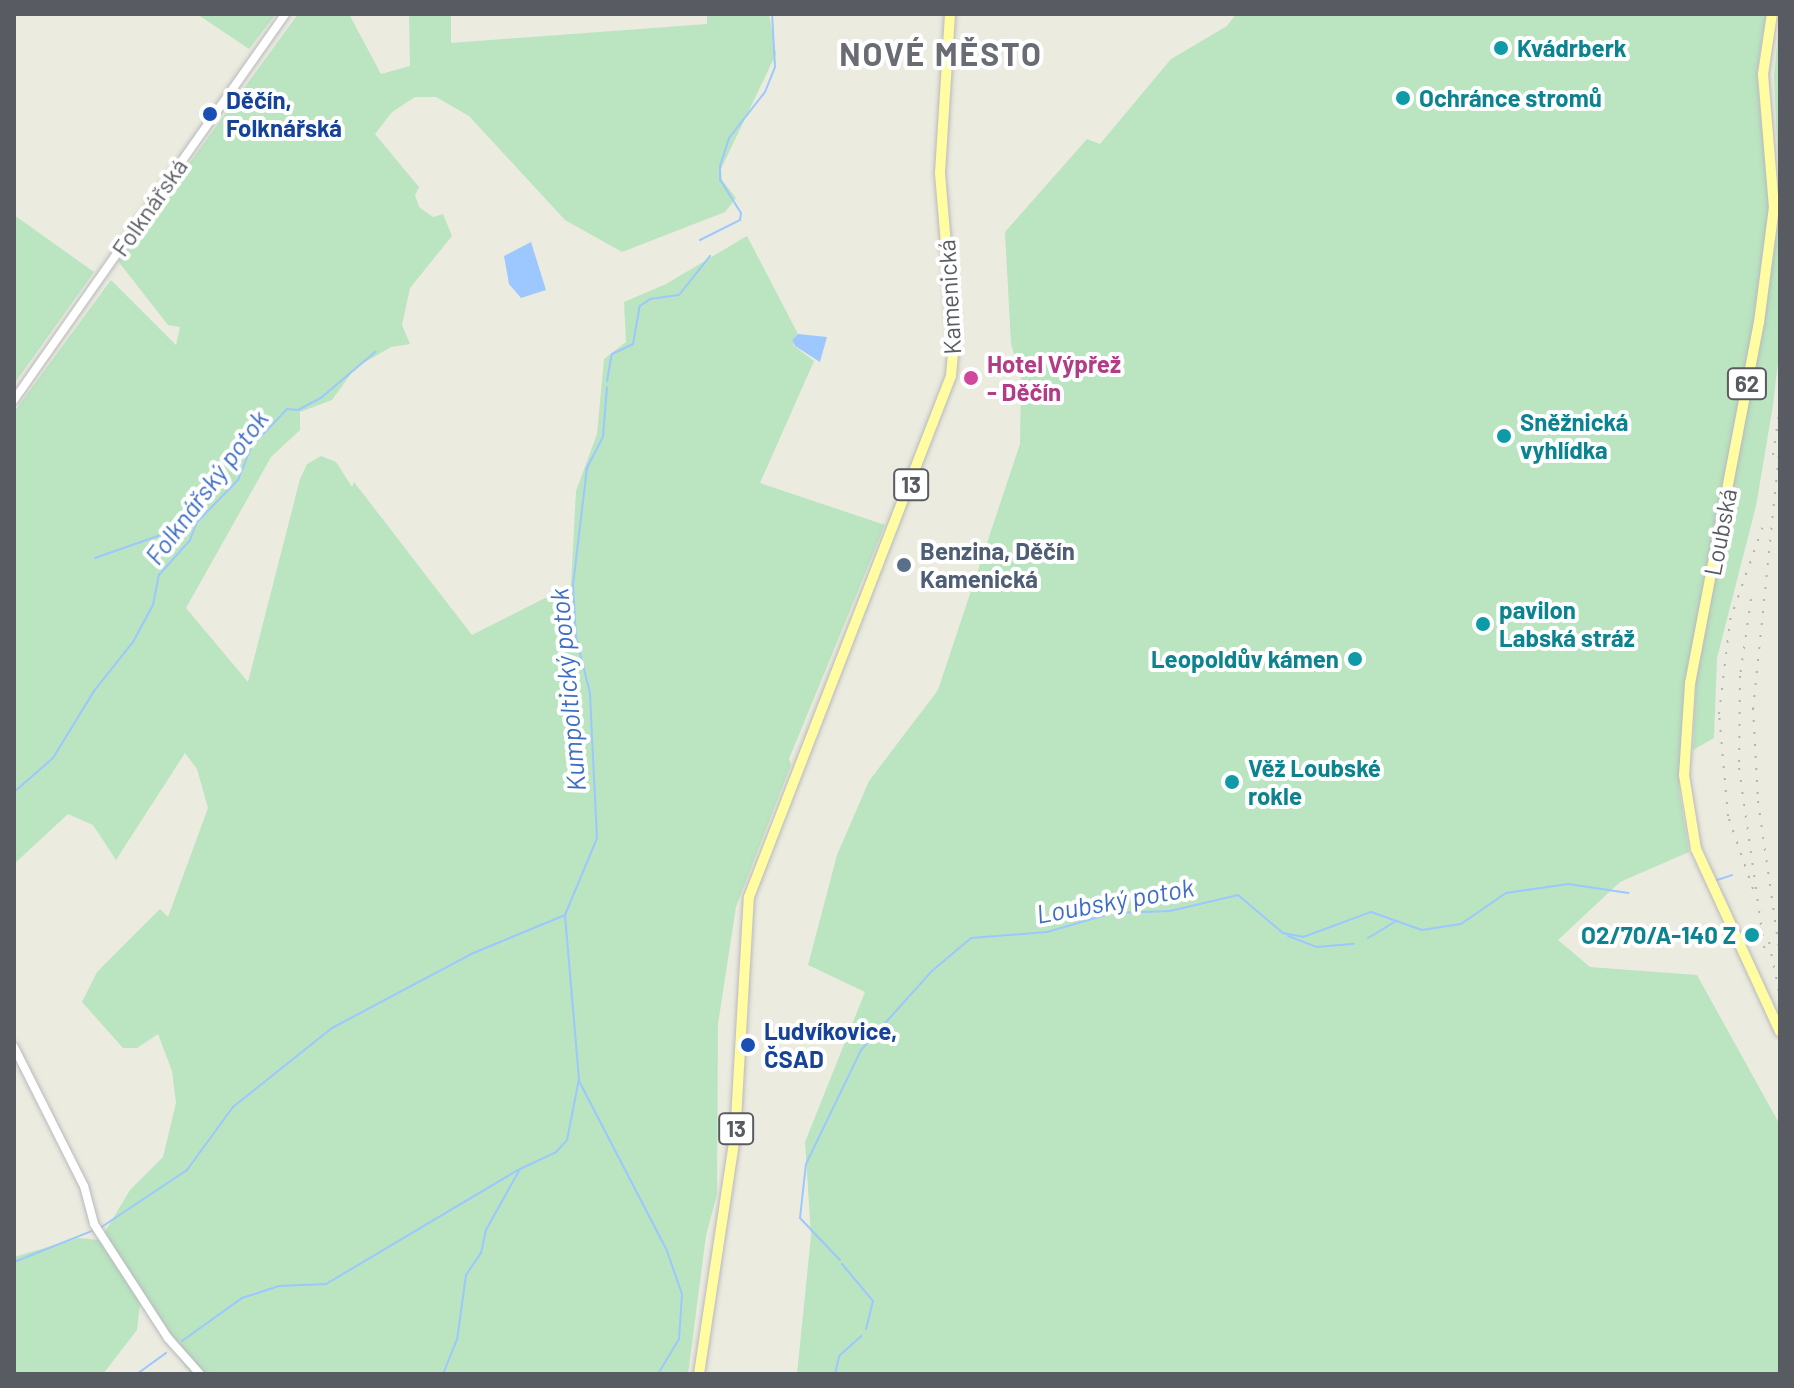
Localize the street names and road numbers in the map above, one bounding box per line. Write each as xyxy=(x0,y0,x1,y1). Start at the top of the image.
street label: Folknářská xyxy=(105,153,193,261)
street label: Kamenická xyxy=(932,239,966,355)
road number: 62 xyxy=(1725,366,1769,402)
road number: 13 xyxy=(893,467,929,503)
street label: Loubská xyxy=(1697,486,1743,578)
road number: 13 xyxy=(718,1111,754,1147)

